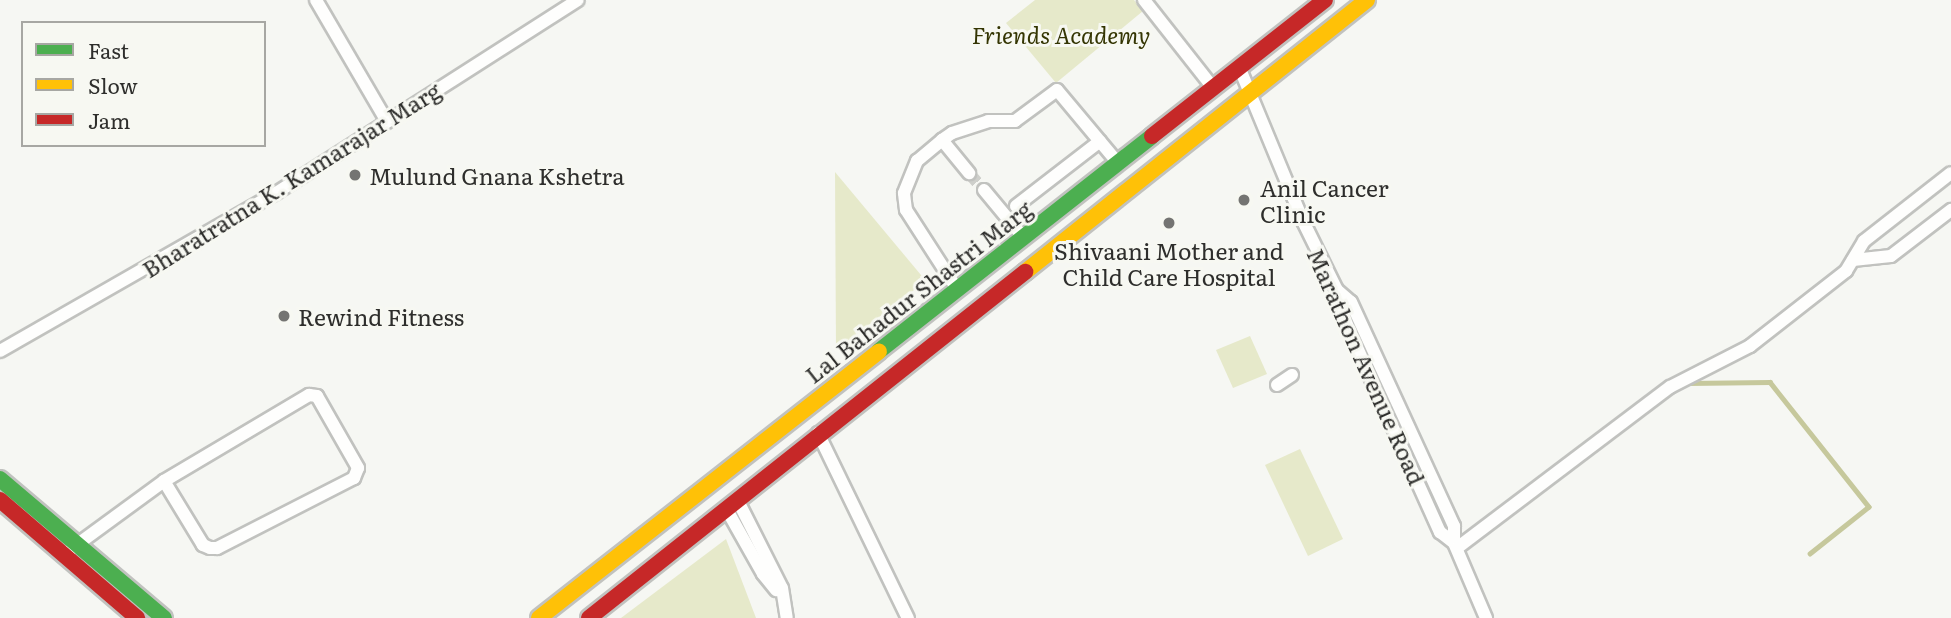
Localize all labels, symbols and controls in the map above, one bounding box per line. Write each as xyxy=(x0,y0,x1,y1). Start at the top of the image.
park label: Friends Academy xyxy=(972,20,1150,48)
legend xyxy=(21,21,266,147)
text: Fast xyxy=(88,34,129,65)
text: Slow xyxy=(88,69,138,100)
street label: Bharatratna K. Kamarajar Marg xyxy=(137,75,445,283)
text: Jam xyxy=(88,104,130,135)
place label: Mulund Gnana Kshetra xyxy=(369,161,625,189)
marker: Mulund Gnana Kshetra xyxy=(347,167,363,183)
place label: Anil Cancer Clinic xyxy=(1260,173,1389,227)
marker: Anil Cancer Clinic xyxy=(1234,190,1254,210)
street label: Lal Bahadur Shastri Marg xyxy=(799,194,1037,388)
marker: Shivaani Mother and Child Care Hospital xyxy=(1159,213,1179,233)
place label: Shivaani Mother and Child Care Hospital xyxy=(1054,236,1284,290)
street label: Marathon Avenue Road xyxy=(1302,243,1432,489)
place label: Rewind Fitness xyxy=(298,302,464,330)
marker: Rewind Fitness xyxy=(276,308,292,324)

